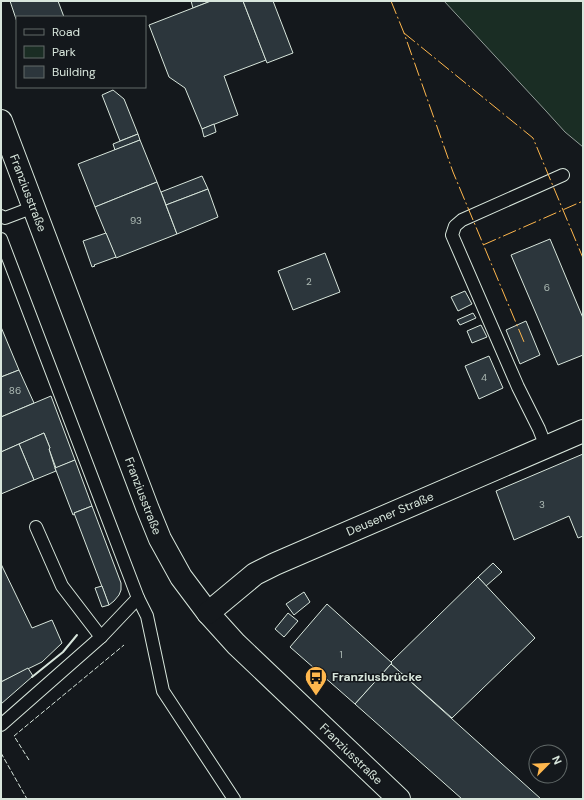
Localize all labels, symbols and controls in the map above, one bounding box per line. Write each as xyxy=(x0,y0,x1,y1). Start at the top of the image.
legend xyxy=(16,16,146,88)
text: Road xyxy=(52,24,80,40)
text: Park xyxy=(52,44,76,60)
text: Building xyxy=(52,64,96,80)
street label: Franziusstraße xyxy=(6,152,50,234)
house number: 93 xyxy=(130,214,142,227)
house number: 2 xyxy=(306,275,312,288)
house number: 6 xyxy=(544,281,550,294)
house number: 4 xyxy=(481,371,487,384)
house number: 86 xyxy=(9,384,21,397)
street label: Franziusstraße xyxy=(121,455,165,537)
street label: Deusener Straße xyxy=(344,488,436,540)
house number: 3 xyxy=(539,498,545,511)
house number: 1 xyxy=(339,648,343,661)
bus stop icon: Franziusbrücke xyxy=(303,664,329,697)
place label: Franziusbrücke xyxy=(332,669,422,685)
street label: Franziusstraße xyxy=(316,720,386,788)
north arrow xyxy=(528,744,568,784)
text: N xyxy=(549,753,565,766)

